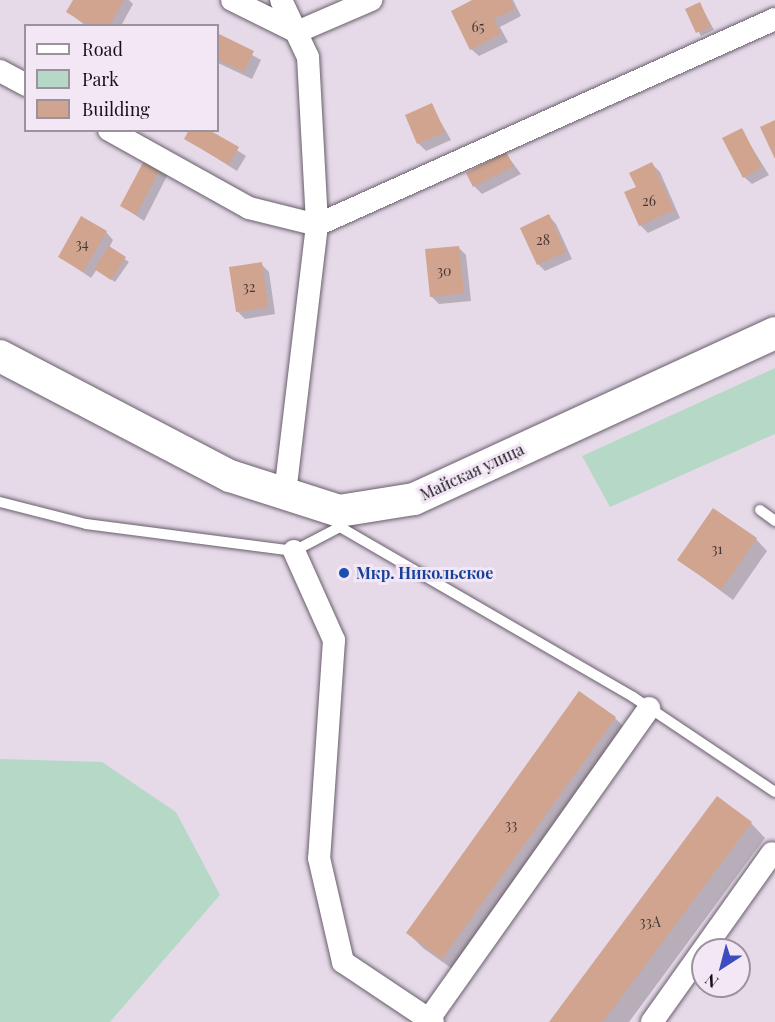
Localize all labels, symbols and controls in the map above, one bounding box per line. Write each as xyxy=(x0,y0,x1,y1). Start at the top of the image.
house number: 65 xyxy=(471,19,485,35)
legend xyxy=(24,24,219,132)
text: Road xyxy=(82,37,123,61)
text: Park xyxy=(82,67,119,91)
text: Building xyxy=(82,97,150,121)
house number: 26 xyxy=(642,193,656,209)
house number: 28 xyxy=(536,232,550,248)
house number: 34 xyxy=(75,236,89,252)
house number: 30 xyxy=(437,263,451,279)
house number: 32 xyxy=(242,279,256,295)
street label: Майская улица xyxy=(417,440,527,504)
house number: 31 xyxy=(711,541,723,557)
place label: Мкр. Никольское xyxy=(356,563,493,583)
marker: Мкр. Никольское xyxy=(337,566,351,580)
house number: 33 xyxy=(505,817,517,833)
house number: 33А xyxy=(639,914,661,930)
north arrow xyxy=(691,938,751,998)
text: N xyxy=(700,969,722,993)

